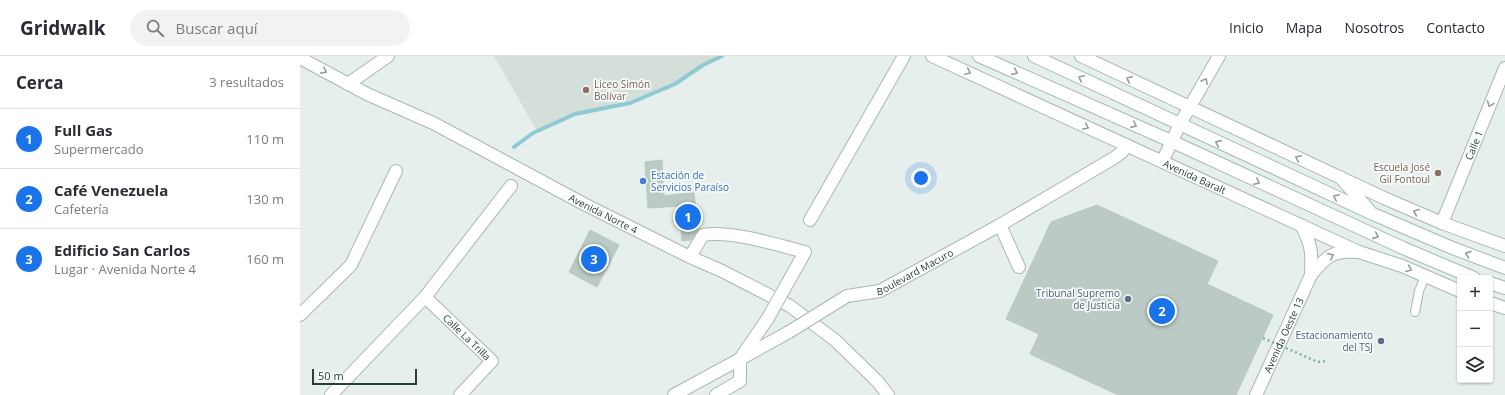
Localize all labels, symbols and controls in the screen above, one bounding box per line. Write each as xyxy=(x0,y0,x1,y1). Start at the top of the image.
search box xyxy=(130,10,410,46)
text: Gridwalk xyxy=(20,15,106,41)
icon: search xyxy=(144,17,166,39)
text: Buscar aquí xyxy=(176,18,258,38)
text: Inicio xyxy=(1229,18,1264,37)
text: Mapa xyxy=(1286,18,1322,37)
text: Nosotros xyxy=(1344,18,1404,37)
text: Contacto xyxy=(1426,18,1485,37)
one-way arrow xyxy=(320,66,327,74)
one-way arrow xyxy=(963,67,971,75)
one-way arrow xyxy=(1011,67,1018,75)
text: Cerca xyxy=(16,71,64,94)
text: 3 resultados xyxy=(209,73,284,91)
one-way arrow xyxy=(1078,75,1086,83)
one-way arrow xyxy=(1126,76,1134,84)
place label: Liceo Simón Bolívar xyxy=(594,77,650,103)
one-way arrow xyxy=(1200,78,1207,86)
marker: Liceo Simón Bolívar xyxy=(581,85,591,95)
one-way arrow xyxy=(1487,101,1495,108)
text: Full Gas xyxy=(54,120,113,140)
one-way arrow xyxy=(1129,120,1137,128)
one-way arrow xyxy=(1082,122,1089,130)
street label: Calle 1 xyxy=(1461,128,1486,162)
text: 1 xyxy=(25,130,33,148)
text: 110 m xyxy=(246,130,284,148)
text: Supermercado xyxy=(54,140,144,158)
one-way arrow xyxy=(1215,140,1223,148)
one-way arrow xyxy=(1295,155,1303,163)
street label: Avenida Baralt xyxy=(1161,156,1229,197)
place label: Escuela José Gil Fontoul xyxy=(1373,160,1430,186)
place label: Estación de Servicios Paraíso xyxy=(651,168,729,194)
your location xyxy=(911,168,931,188)
marker: Escuela José Gil Fontoul xyxy=(1433,168,1443,178)
marker: Estación de Servicios Paraíso xyxy=(638,176,648,186)
one-way arrow xyxy=(1253,177,1261,185)
text: Café Venezuela xyxy=(54,180,168,200)
text: 2 xyxy=(25,190,33,208)
text: 130 m xyxy=(246,190,284,208)
street label: Avenida Norte 4 xyxy=(567,190,640,237)
one-way arrow xyxy=(1333,194,1340,202)
text: Cafetería xyxy=(54,200,109,218)
pin: 1 xyxy=(675,202,701,232)
one-way arrow xyxy=(1413,209,1421,217)
one-way arrow xyxy=(1371,231,1379,239)
text: Edificio San Carlos xyxy=(54,240,190,260)
pin: 3 xyxy=(581,244,607,274)
street label: Boulevard Macuro xyxy=(876,245,956,298)
text: 3 xyxy=(25,250,33,268)
text: 160 m xyxy=(246,250,284,268)
one-way arrow xyxy=(1465,251,1472,259)
one-way arrow xyxy=(1327,253,1335,261)
text: Lugar · Avenida Norte 4 xyxy=(54,260,196,278)
one-way arrow xyxy=(1406,265,1413,273)
map controls xyxy=(1457,275,1493,383)
button: + xyxy=(1457,275,1493,311)
place label: Tribunal Supremo de Justicia xyxy=(1036,286,1120,312)
marker: Tribunal Supremo de Justicia xyxy=(1123,294,1133,304)
street label: Avenida Oeste 13 xyxy=(1260,295,1307,375)
pin: 2 xyxy=(1149,296,1175,326)
street label: Calle La Trilla xyxy=(440,311,494,363)
button: − xyxy=(1457,311,1493,347)
place label: Estacionamiento del TSJ xyxy=(1295,328,1373,354)
marker: Estacionamiento del TSJ xyxy=(1376,336,1386,346)
button: layers xyxy=(1457,347,1493,383)
scale bar xyxy=(312,367,417,386)
text: 50 m xyxy=(318,368,344,383)

